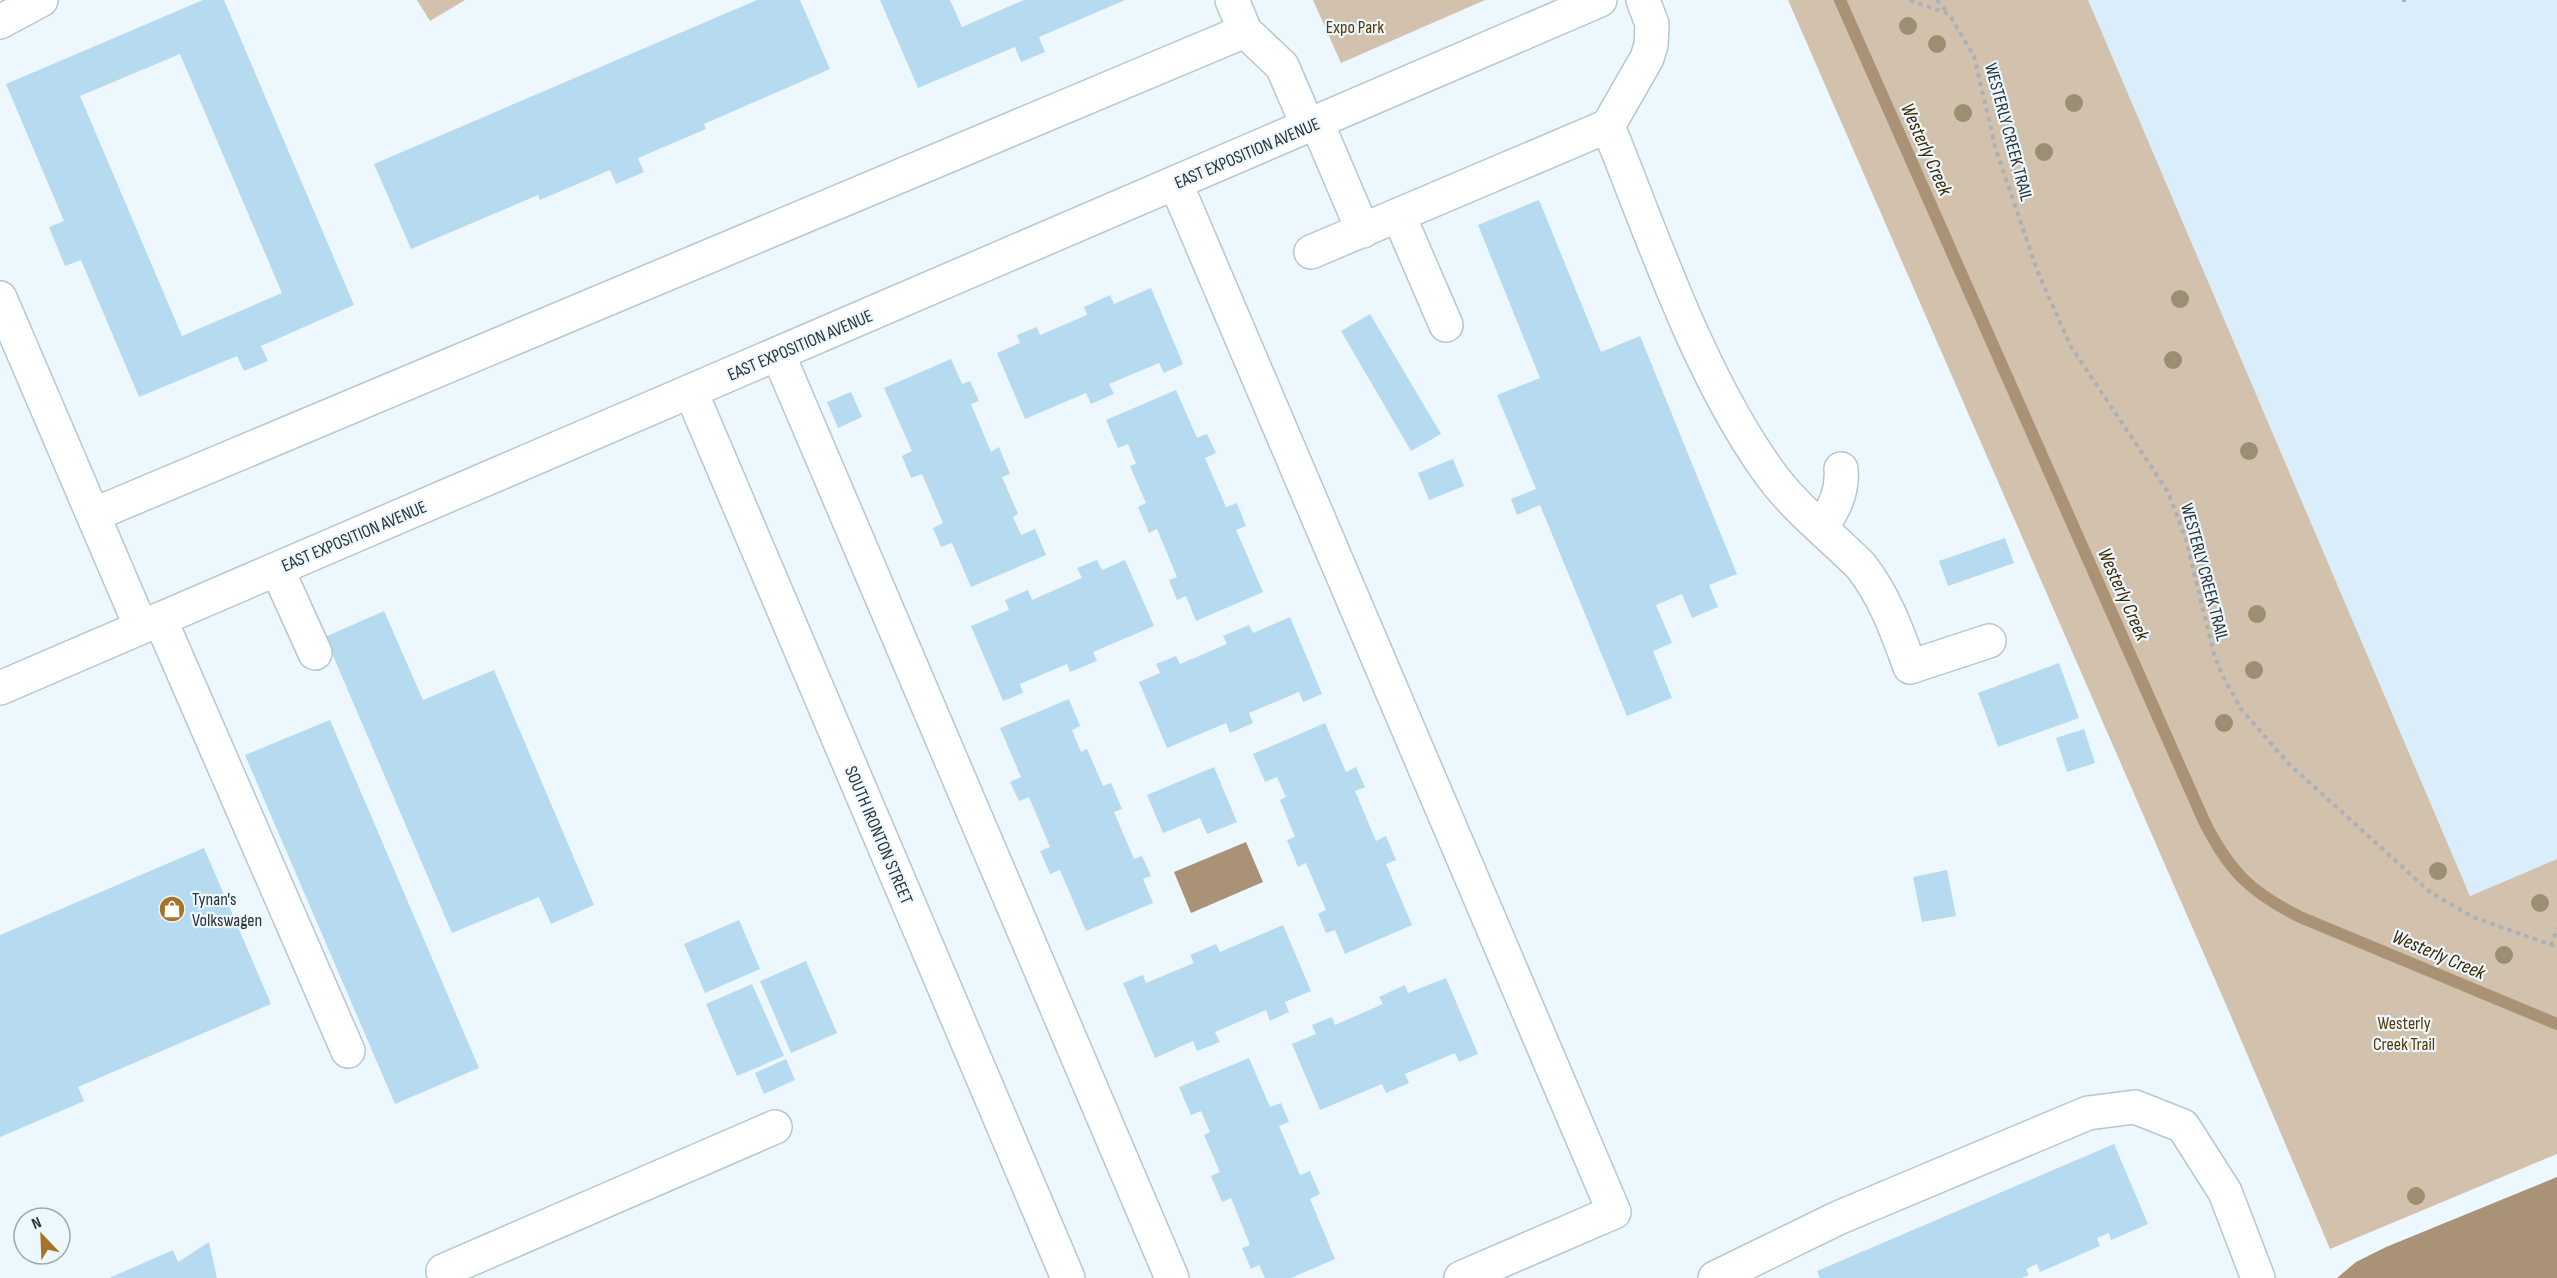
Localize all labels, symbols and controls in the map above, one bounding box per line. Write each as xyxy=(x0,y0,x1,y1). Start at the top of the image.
park label: Expo Park xyxy=(1326,17,1384,38)
street label: WESTERLY CREEK TRAIL xyxy=(1980,61,2037,204)
water label: Westerly Creek xyxy=(1895,99,1957,200)
street label: EAST EXPOSITION AVENUE xyxy=(1172,113,1323,194)
street label: EAST EXPOSITION AVENUE xyxy=(725,305,876,386)
street label: EAST EXPOSITION AVENUE xyxy=(279,496,430,577)
street label: WESTERLY CREEK TRAIL xyxy=(2176,501,2233,644)
water label: Westerly Creek xyxy=(2092,544,2154,645)
street label: SOUTH IRONTON STREET xyxy=(840,763,917,907)
place label: Tynan's Volkswagen xyxy=(192,889,262,931)
shop icon: Tynan's Volkswagen xyxy=(157,894,187,924)
water label: Westerly Creek xyxy=(2389,925,2489,985)
park label: Westerly Creek Trail xyxy=(2373,1013,2435,1055)
north arrow xyxy=(12,1206,72,1266)
text: N xyxy=(29,1213,44,1234)

